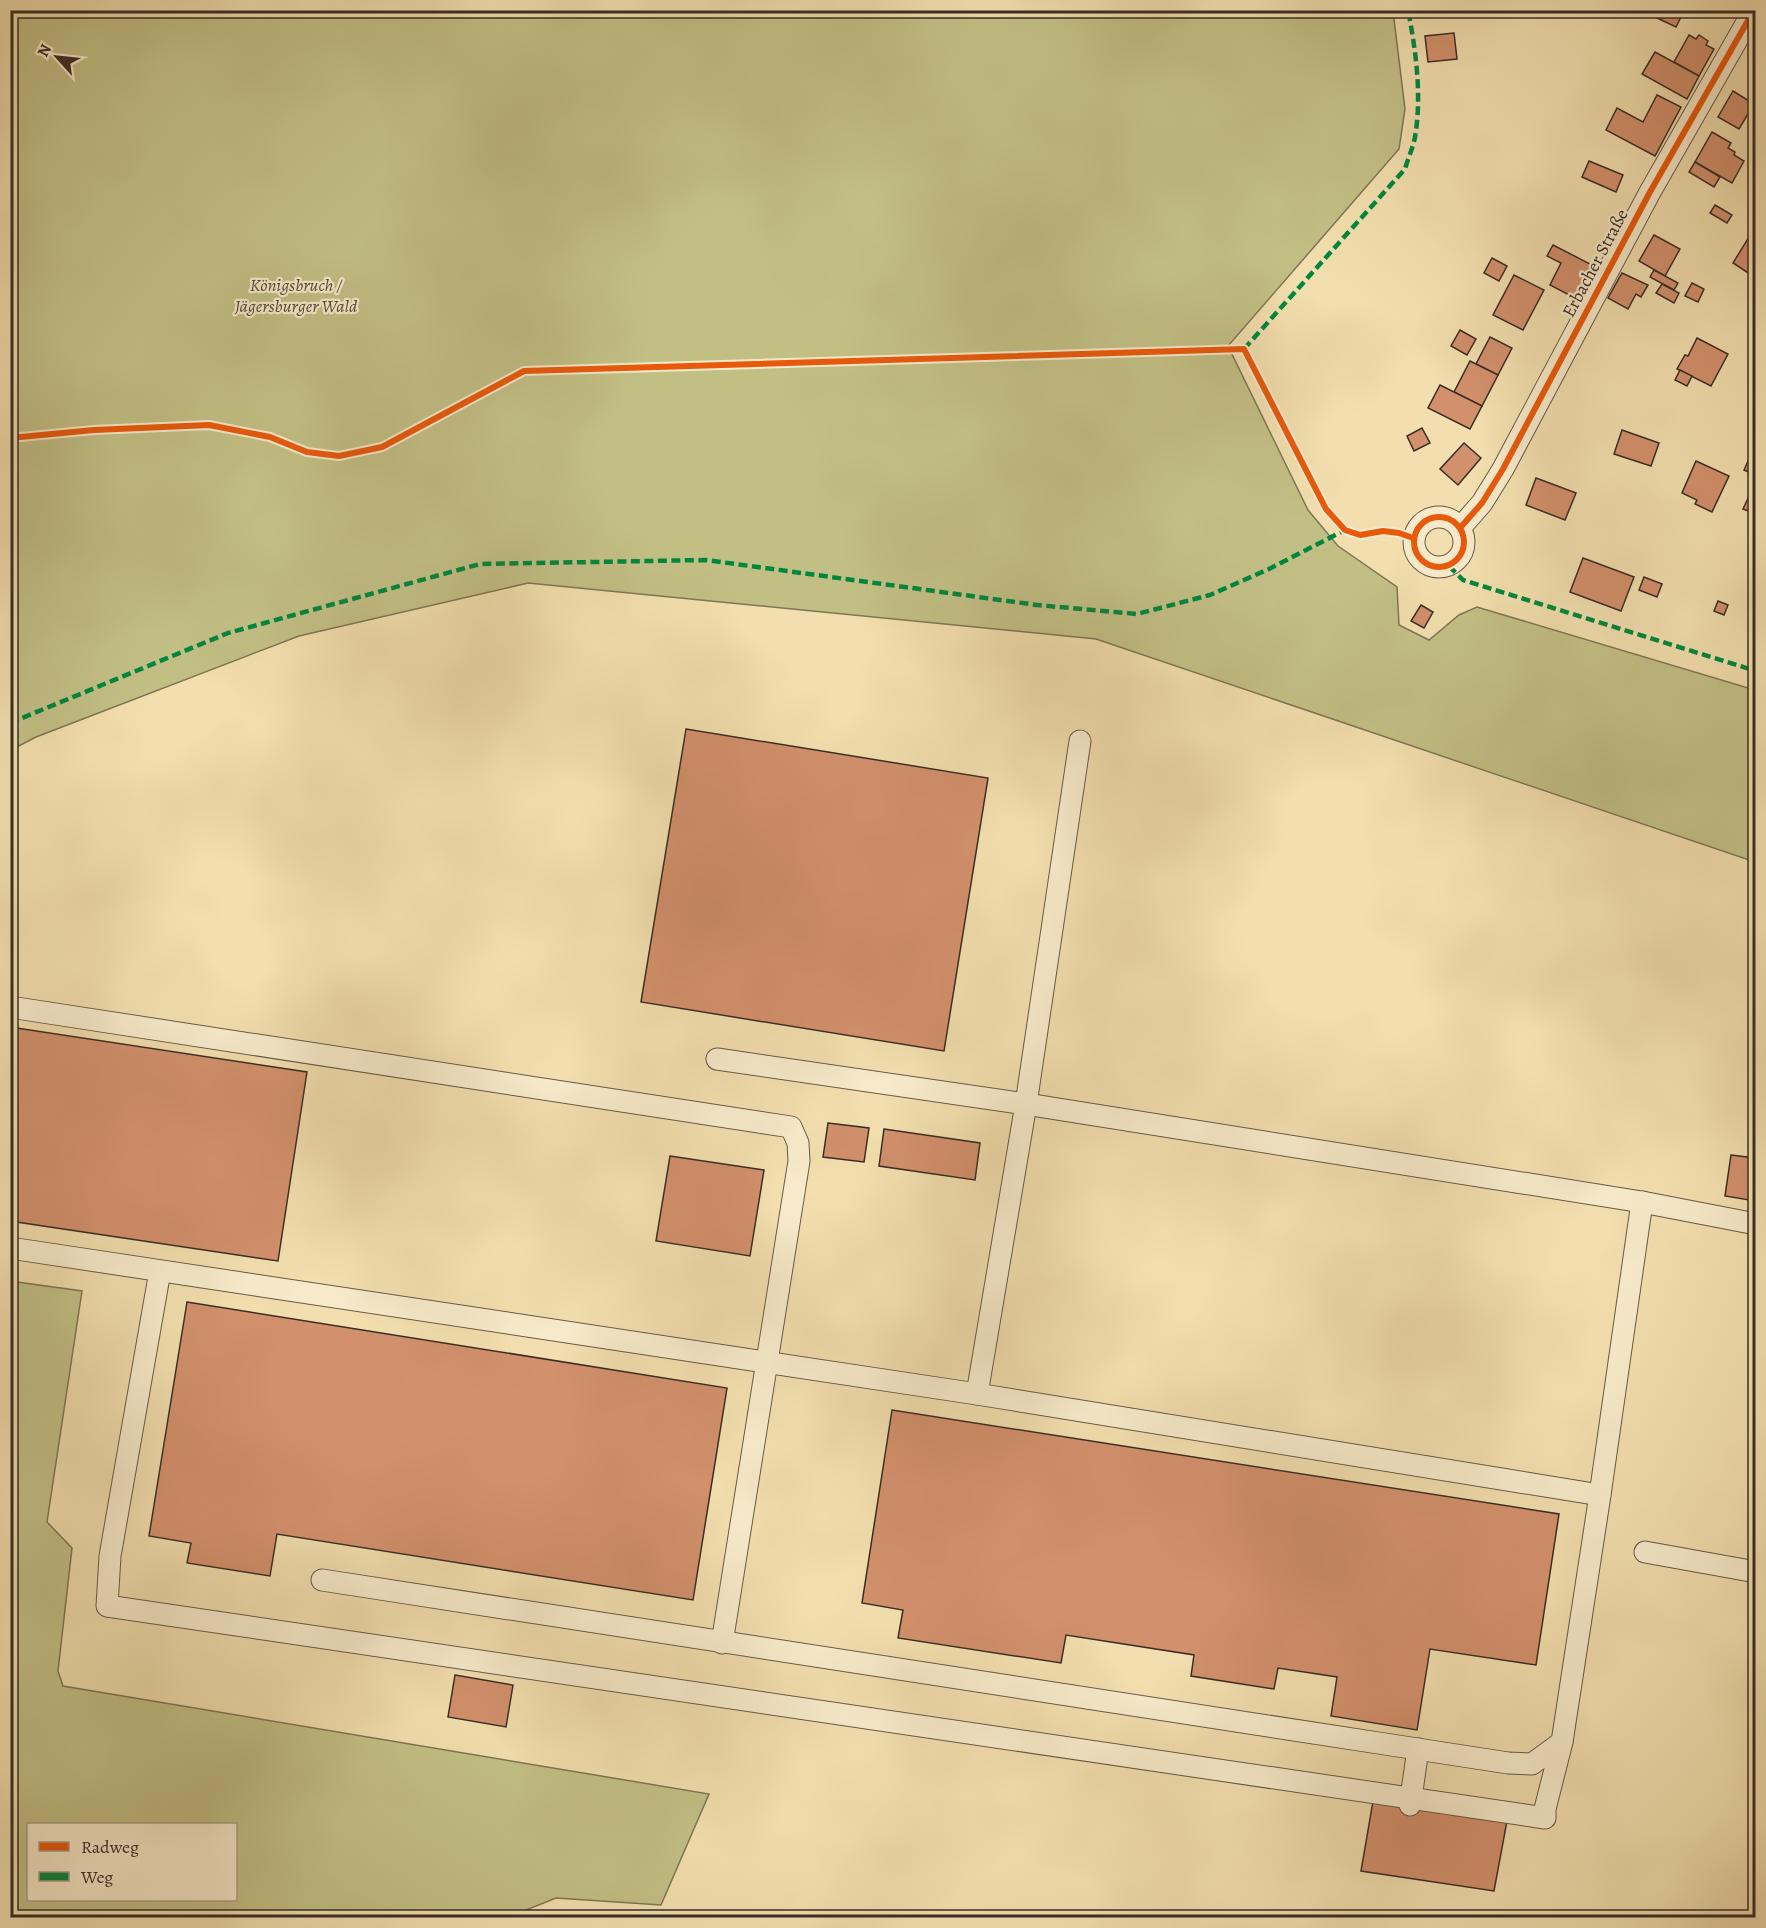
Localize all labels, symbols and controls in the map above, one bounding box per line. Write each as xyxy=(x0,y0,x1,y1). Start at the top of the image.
north arrow xyxy=(27,27,87,87)
text: N xyxy=(32,40,57,61)
street label: Erbacher Straße xyxy=(1556,205,1634,321)
park label: Königsbruch / Jägersburger Wald xyxy=(234,273,358,318)
legend xyxy=(27,1823,237,1901)
text: Radweg xyxy=(81,1835,139,1859)
text: Weg xyxy=(80,1865,113,1889)

